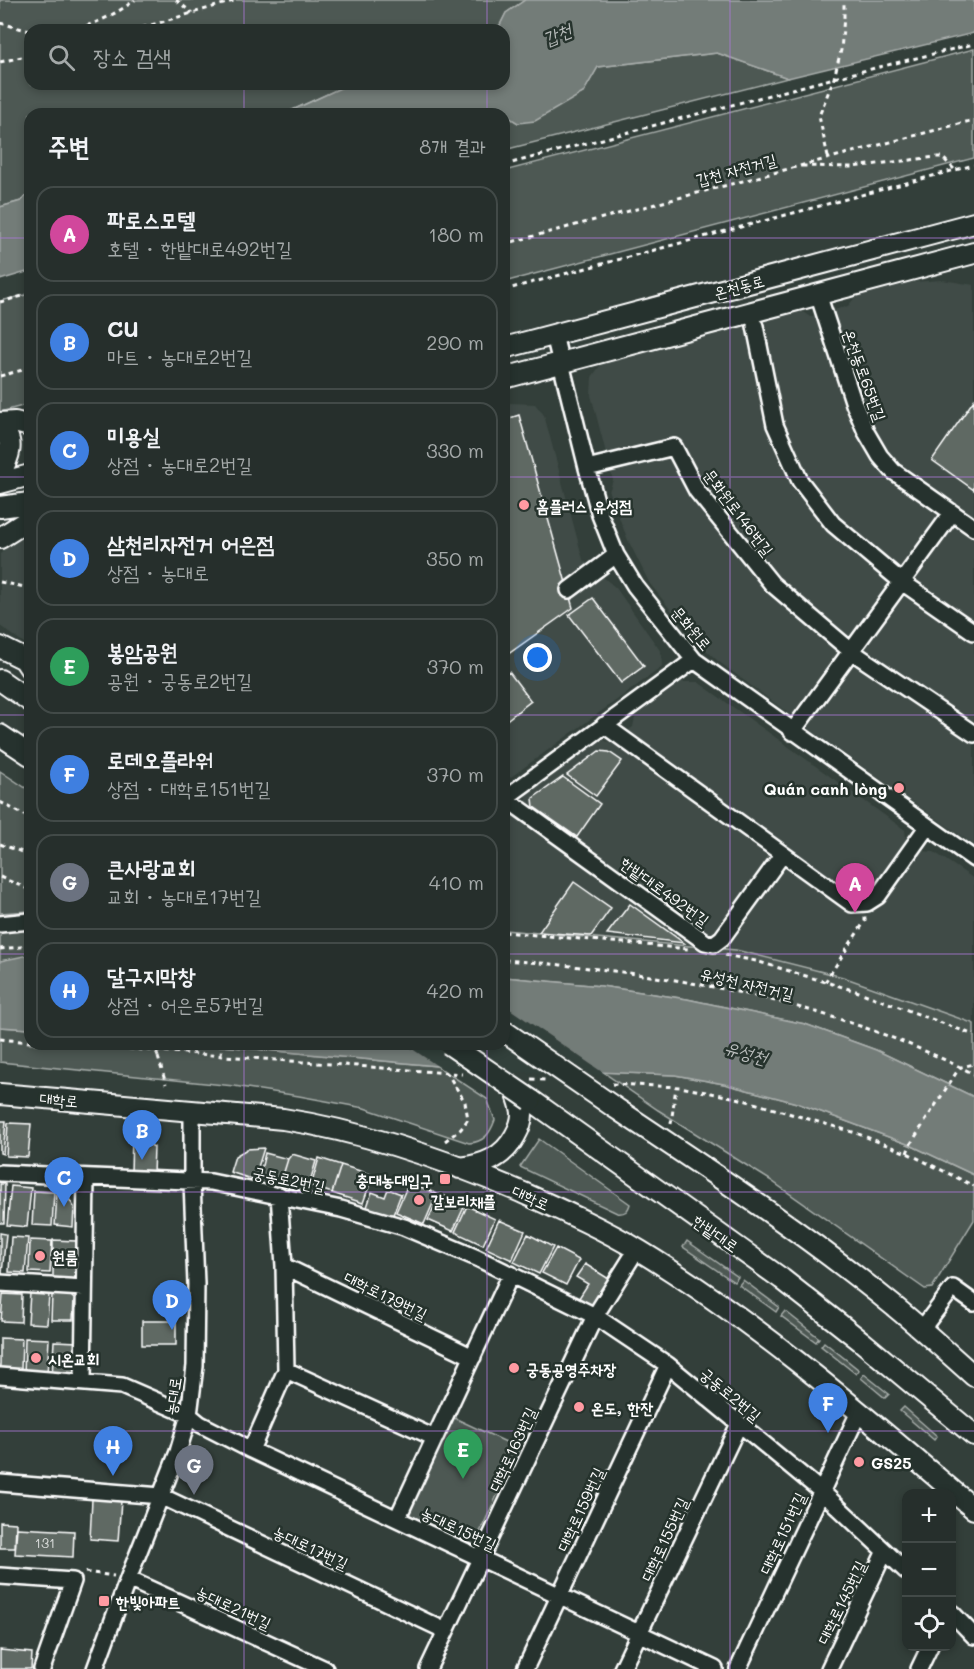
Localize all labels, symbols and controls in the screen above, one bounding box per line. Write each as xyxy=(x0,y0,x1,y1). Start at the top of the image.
water label: 갑천 xyxy=(539,17,576,51)
search box xyxy=(24,24,510,90)
icon: search xyxy=(45,41,78,74)
text: 장소 검색 xyxy=(93,42,171,71)
text: 주변 xyxy=(48,129,90,163)
text: 8개 결과 xyxy=(419,133,486,159)
street label: 갑천 자전거길 xyxy=(693,148,779,190)
text: 파로스모텔 xyxy=(107,205,196,234)
text: A xyxy=(63,221,76,247)
text: 180 m xyxy=(428,221,484,247)
text: 호텔 · 한밭대로492번길 xyxy=(107,235,292,261)
street label: 온천동로 xyxy=(711,269,767,303)
text: CU xyxy=(107,314,139,343)
street label: 온천동로65번길 xyxy=(839,326,891,424)
text: B xyxy=(63,329,76,355)
text: 290 m xyxy=(426,329,484,355)
text: 마트 · 농대로2번길 xyxy=(107,343,252,369)
text: 미용실 xyxy=(107,421,160,450)
text: C xyxy=(62,437,77,463)
text: 330 m xyxy=(426,437,484,463)
text: 상점 · 농대로2번길 xyxy=(107,451,252,477)
street label: 문화원로146번길 xyxy=(699,464,779,560)
place label: 홈플러스 유성점 xyxy=(536,495,632,516)
marker: 홈플러스 유성점 xyxy=(517,498,531,512)
text: 삼천리자전거 어은점 xyxy=(107,529,274,558)
text: D xyxy=(62,545,77,571)
text: 350 m xyxy=(426,545,484,571)
text: 상점 · 농대로 xyxy=(107,559,209,585)
street label: 문화원로 xyxy=(667,602,717,654)
text: 봉암공원 xyxy=(107,637,178,666)
your location xyxy=(523,643,552,672)
text: E xyxy=(63,653,76,679)
text: 370 m xyxy=(426,653,484,679)
text: 공원 · 궁동로2번길 xyxy=(107,667,252,693)
text: 로데오플라워 xyxy=(107,745,213,774)
text: F xyxy=(63,761,76,787)
text: 370 m xyxy=(426,761,484,787)
text: 상점 · 대학로151번길 xyxy=(107,775,271,801)
place label: Quán canh lòng xyxy=(764,778,887,799)
marker: Quán canh lòng xyxy=(892,781,906,795)
street label: 한밭대로492번길 xyxy=(616,852,714,930)
text: 큰사랑교회 xyxy=(107,853,196,882)
pin: A xyxy=(836,864,874,913)
text: G xyxy=(62,869,77,895)
text: 410 m xyxy=(429,869,484,895)
text: 교회 · 농대로17번길 xyxy=(107,883,261,909)
text: 달구지막창 xyxy=(107,961,196,990)
street label: 유성천 자전거길 xyxy=(698,962,796,1004)
text: H xyxy=(61,977,78,1003)
text: 420 m xyxy=(426,977,484,1003)
text: 상점 · 어은로57번길 xyxy=(107,991,264,1017)
water label: 유성천 xyxy=(722,1034,772,1070)
street label: 대학로 xyxy=(39,1087,79,1111)
pin: B xyxy=(122,1110,162,1160)
pin: C xyxy=(44,1158,84,1207)
street label: 궁동로2번길 xyxy=(251,1161,327,1197)
place label: 충대농대입구 xyxy=(356,1169,433,1190)
marker: 충대농대입구 xyxy=(438,1172,452,1186)
street label: 대학로 xyxy=(509,1180,553,1214)
place label: 갈보리채플 xyxy=(431,1190,496,1211)
marker: 갈보리채플 xyxy=(412,1193,426,1207)
street label: 한밭대로 xyxy=(689,1210,743,1256)
place label: 원룸 xyxy=(52,1246,78,1267)
marker: 원룸 xyxy=(33,1249,47,1263)
street label: 대학로179번길 xyxy=(341,1266,431,1324)
pin: D xyxy=(152,1280,192,1330)
place label: 시온교회 xyxy=(48,1348,100,1369)
marker: 시온교회 xyxy=(29,1351,43,1365)
place label: 궁동공영주차장 xyxy=(526,1358,616,1379)
marker: 궁동공영주차장 xyxy=(507,1361,521,1375)
street label: 궁동로2번길 xyxy=(696,1362,766,1426)
street label: 농대로 xyxy=(159,1375,185,1417)
pin: F xyxy=(808,1384,848,1433)
place label: 온도, 한잔 xyxy=(591,1397,653,1418)
marker: 온도, 한잔 xyxy=(572,1400,586,1414)
street label: 대학로163번길 xyxy=(483,1403,541,1494)
pin: H xyxy=(94,1426,132,1476)
pin: E xyxy=(444,1430,482,1479)
pin: G xyxy=(174,1446,214,1495)
place label: GS25 xyxy=(871,1452,912,1473)
marker: GS25 xyxy=(852,1455,866,1469)
street label: 대학로159번길 xyxy=(551,1464,609,1554)
street label: 대학로151번길 xyxy=(754,1489,810,1577)
map controls xyxy=(902,1489,956,1651)
button: + xyxy=(902,1489,956,1543)
street label: 대학로155번길 xyxy=(635,1494,693,1584)
street label: 농대로15번길 xyxy=(418,1501,500,1555)
street label: 농대로17번길 xyxy=(270,1520,352,1574)
house number: 131 xyxy=(35,1533,55,1552)
button: − xyxy=(902,1543,956,1597)
street label: 대학로145번길 xyxy=(812,1557,870,1647)
street label: 농대로21번길 xyxy=(193,1580,275,1634)
place label: 한빛아파트 xyxy=(115,1591,181,1612)
marker: 한빛아파트 xyxy=(97,1594,111,1608)
button: locate xyxy=(902,1597,956,1651)

